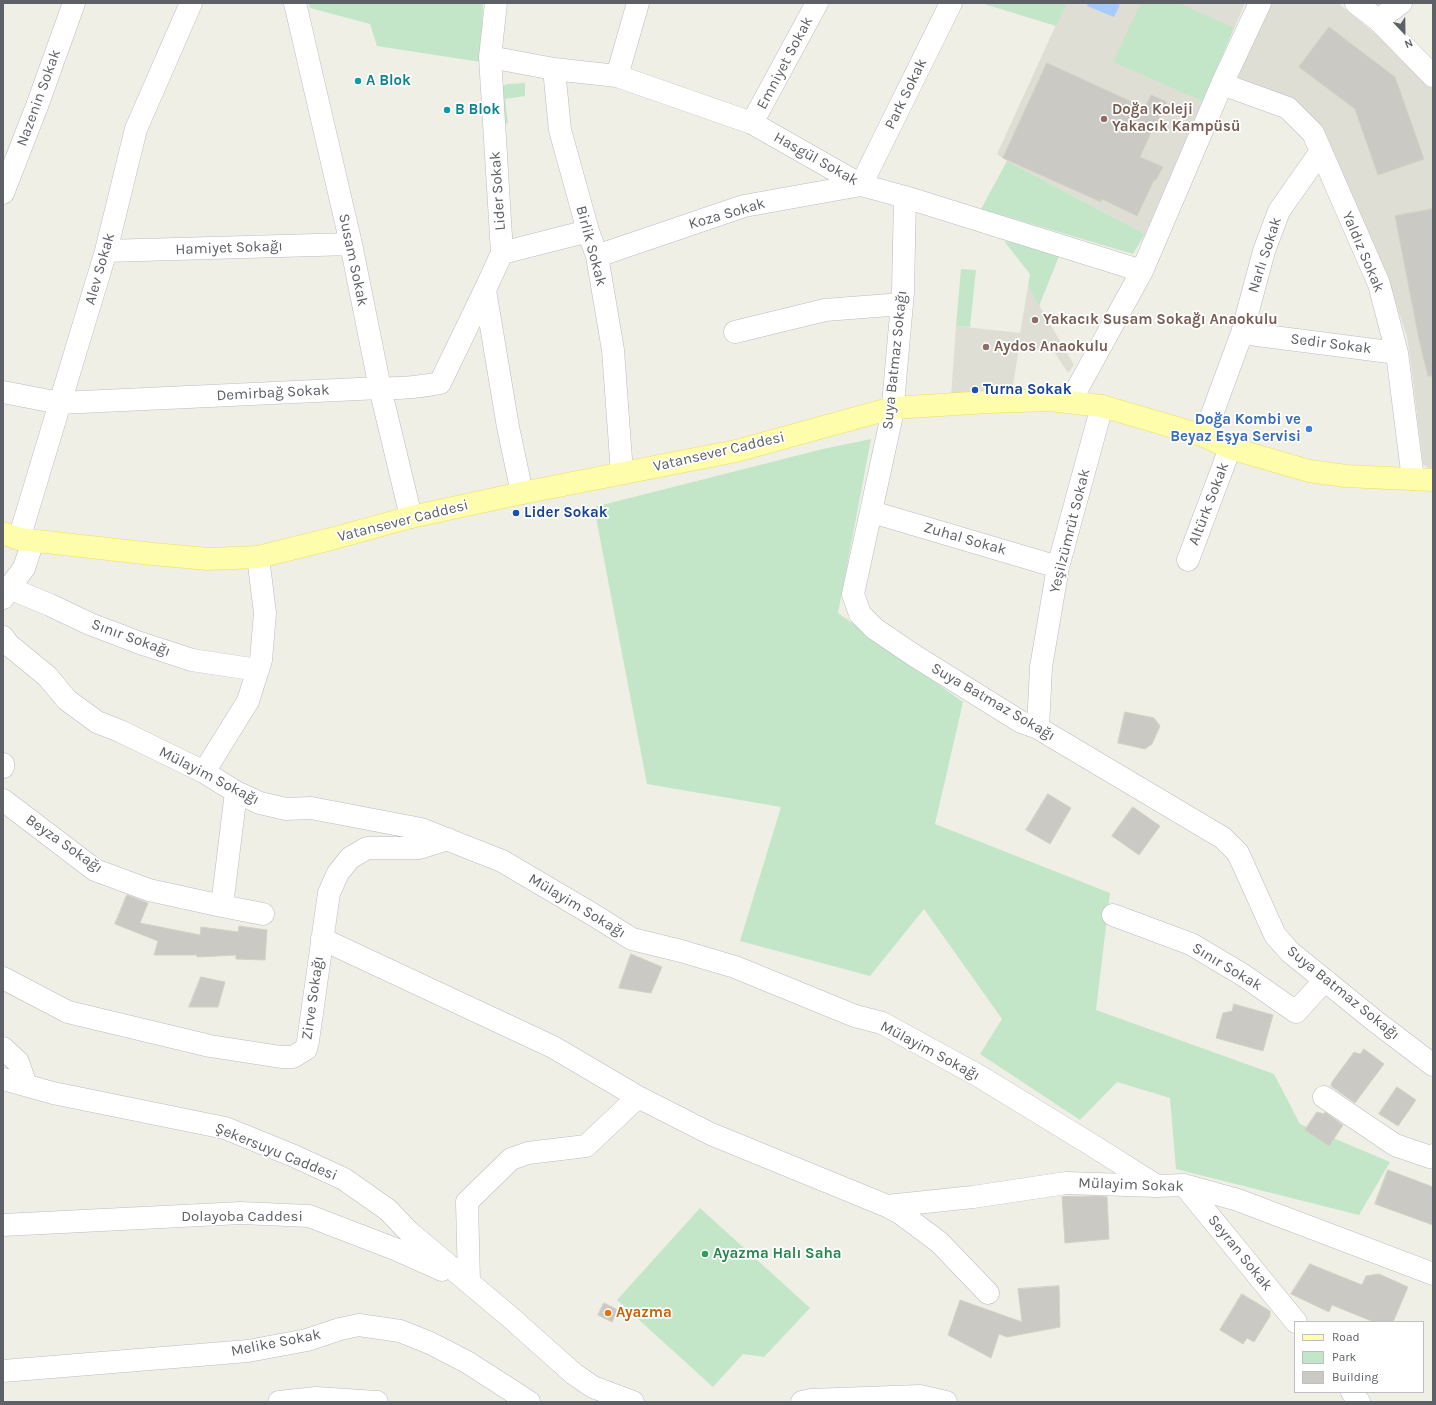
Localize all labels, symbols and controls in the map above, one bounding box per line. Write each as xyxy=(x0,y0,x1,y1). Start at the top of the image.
north arrow xyxy=(1384,12,1424,52)
street label: Emniyet Sokak xyxy=(753,14,817,112)
text: N xyxy=(1403,36,1415,51)
street label: Nazenin Sokak xyxy=(13,47,65,149)
street label: Park Sokak xyxy=(881,56,931,132)
place label: A Blok xyxy=(366,72,411,90)
marker: A Blok xyxy=(353,76,363,86)
place label: B Blok xyxy=(455,101,500,119)
place label: Doğa Koleji Yakacık Kampüsü xyxy=(1112,101,1240,136)
marker: B Blok xyxy=(442,105,452,115)
marker: Doğa Koleji Yakacık Kampüsü xyxy=(1099,114,1109,124)
street label: Hasgül Sokak xyxy=(771,128,861,190)
street label: Lider Sokak xyxy=(486,151,510,231)
street label: Koza Sokak xyxy=(687,195,767,233)
street label: Birlik Sokak xyxy=(572,204,610,288)
street label: Yaldız Sokak xyxy=(1338,209,1388,295)
street label: Susam Sokak xyxy=(334,212,372,308)
street label: Narlı Sokak xyxy=(1244,215,1286,295)
street label: Alev Sokak xyxy=(81,231,119,307)
street label: Hamiyet Sokağı xyxy=(175,237,283,259)
street label: Suya Batmaz Sokağı xyxy=(879,289,911,431)
place label: Yakacık Susam Sokağı Anaokulu xyxy=(1043,311,1278,329)
marker: Yakacık Susam Sokağı Anaokulu xyxy=(1030,315,1040,325)
street label: Sedir Sokak xyxy=(1289,330,1373,358)
place label: Aydos Anaokulu xyxy=(994,338,1108,356)
marker: Aydos Anaokulu xyxy=(981,342,991,352)
street label: Demirbağ Sokak xyxy=(216,381,330,405)
place label: Turna Sokak xyxy=(983,381,1072,399)
marker: Turna Sokak xyxy=(970,385,980,395)
place label: Doğa Kombi ve Beyaz Eşya Servisi xyxy=(1170,411,1301,446)
marker: Doğa Kombi ve Beyaz Eşya Servisi xyxy=(1304,424,1314,434)
street label: Vatansever Caddesi xyxy=(652,428,786,476)
street label: Altürk Sokak xyxy=(1185,460,1233,548)
street label: Yeşilzümrüt Sokak xyxy=(1046,467,1094,595)
street label: Vatansever Caddesi xyxy=(336,496,470,546)
place label: Lider Sokak xyxy=(524,504,608,522)
marker: Lider Sokak xyxy=(511,508,521,518)
street label: Zuhal Sokak xyxy=(921,519,1009,559)
street label: Sınır Sokağı xyxy=(89,615,173,661)
street label: Suya Batmaz Sokağı xyxy=(928,659,1058,745)
street label: Mülayim Sokağı xyxy=(156,743,262,809)
street label: Beyza Sokağı xyxy=(22,811,106,877)
street label: Mülayim Sokağı xyxy=(525,870,629,942)
street label: Sınır Sokak xyxy=(1189,939,1265,995)
street label: Suya Batmaz Sokağı xyxy=(1283,942,1403,1044)
street label: Zirve Sokağı xyxy=(298,955,328,1041)
street label: Mülayim Sokağı xyxy=(877,1017,983,1085)
street label: Şekersuyu Caddesi xyxy=(212,1119,340,1185)
street label: Mülayim Sokak xyxy=(1078,1174,1184,1196)
street label: Dolayoba Caddesi xyxy=(181,1208,303,1226)
street label: Seyran Sokak xyxy=(1204,1211,1276,1295)
place label: Ayazma Halı Saha xyxy=(713,1245,842,1263)
marker: Ayazma Halı Saha xyxy=(700,1249,710,1259)
place label: Ayazma xyxy=(616,1304,672,1322)
marker: Ayazma xyxy=(603,1308,613,1318)
legend xyxy=(1294,1321,1424,1393)
street label: Melike Sokak xyxy=(230,1325,322,1361)
text: Road xyxy=(1332,1330,1360,1344)
text: Park xyxy=(1332,1350,1356,1364)
text: Building xyxy=(1332,1370,1378,1384)

